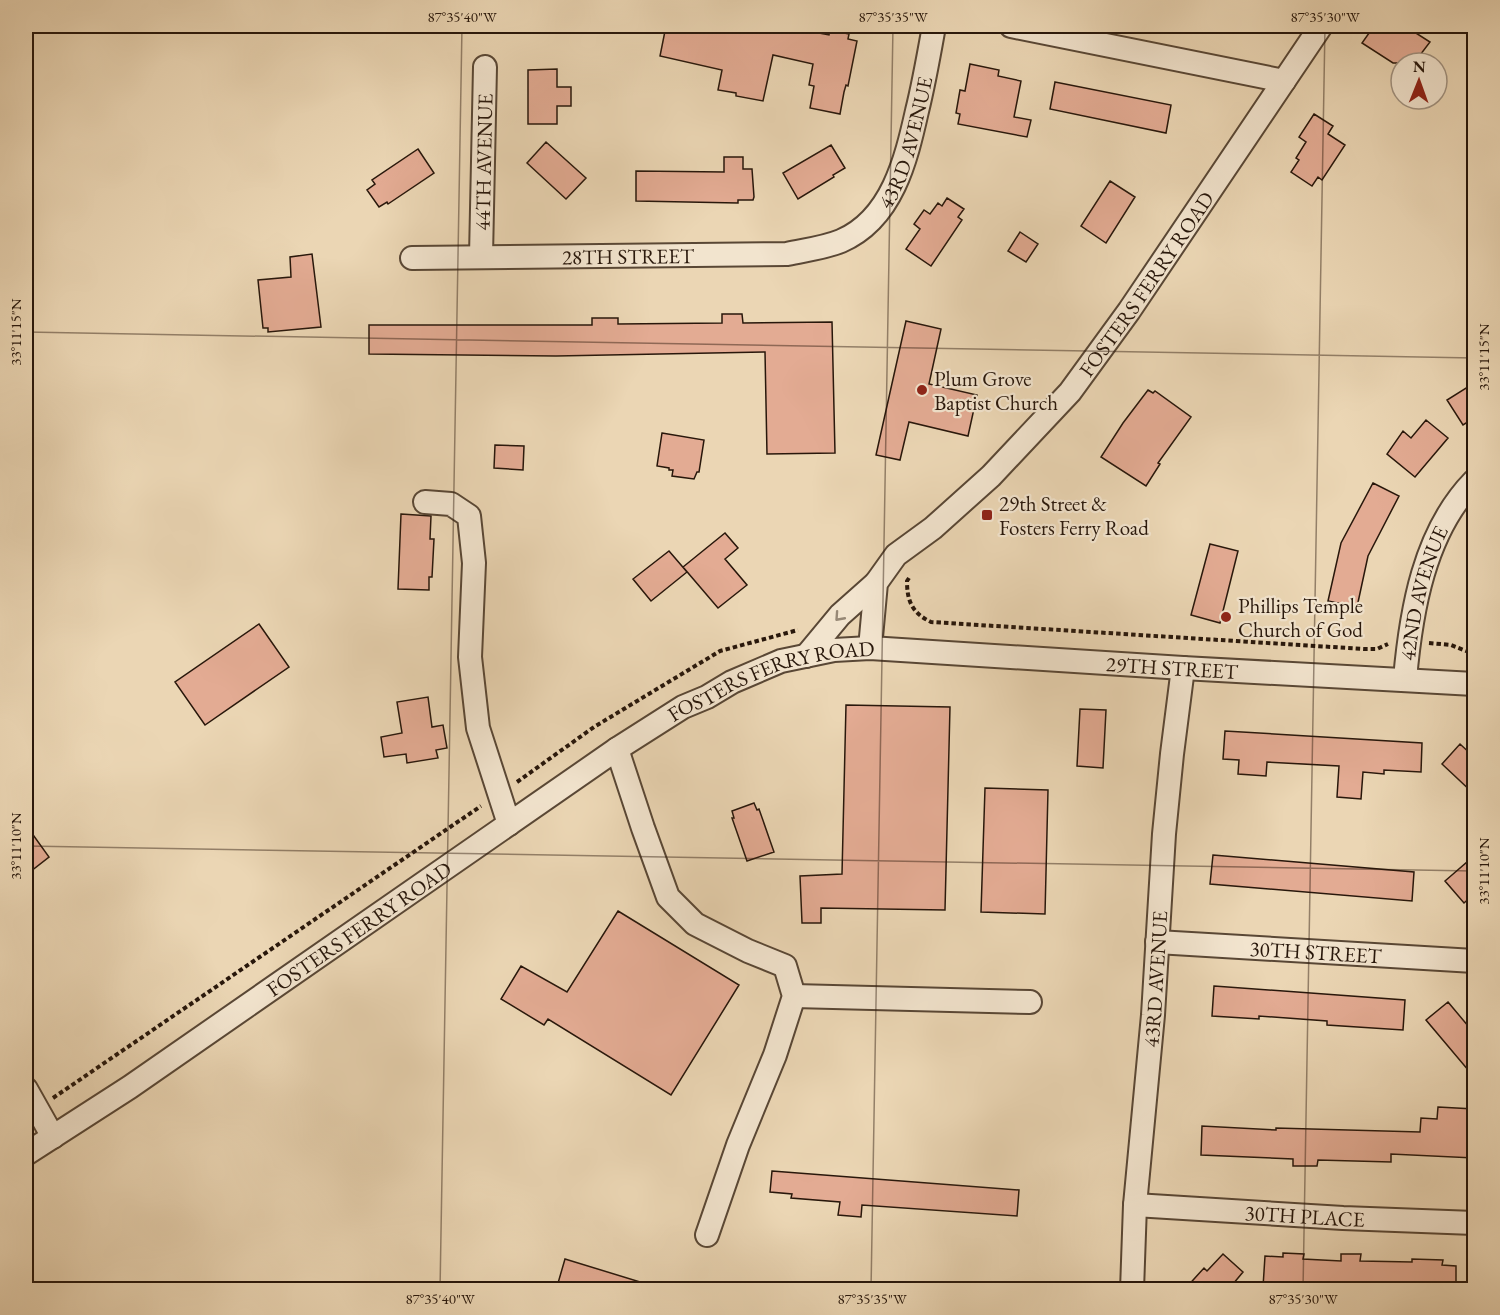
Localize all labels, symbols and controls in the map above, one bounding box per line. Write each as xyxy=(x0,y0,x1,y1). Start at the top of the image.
text: 87°35'40"W xyxy=(427,7,497,26)
text: 87°35'35"W xyxy=(858,7,928,26)
text: 87°35'30"W xyxy=(1290,7,1360,26)
north arrow xyxy=(1389,51,1449,111)
text: N xyxy=(1413,56,1426,77)
street label: 43RD AVENUE xyxy=(871,74,938,213)
street label: 44TH AVENUE xyxy=(468,93,498,231)
street label: FOSTERS FERRY ROAD xyxy=(1072,186,1220,382)
street label: 28TH STREET xyxy=(562,241,695,270)
text: 33°11'15"N xyxy=(6,298,25,366)
text: 33°11'15"N xyxy=(1474,323,1493,391)
place label: Plum Grove Baptist Church xyxy=(934,365,1058,416)
marker: Plum Grove Baptist Church xyxy=(915,383,929,397)
place label: 29th Street & Fosters Ferry Road xyxy=(999,490,1149,541)
marker: 29th Street & Fosters Ferry Road xyxy=(980,508,994,522)
street label: 42ND AVENUE xyxy=(1393,521,1454,662)
place label: Phillips Temple Church of God xyxy=(1238,592,1363,643)
one-way arrow xyxy=(835,610,846,621)
marker: Phillips Temple Church of God xyxy=(1219,610,1233,624)
street label: FOSTERS FERRY ROAD xyxy=(662,634,875,727)
street label: 29TH STREET xyxy=(1105,650,1240,685)
text: 33°11'10"N xyxy=(6,812,25,880)
text: 33°11'10"N xyxy=(1474,837,1493,905)
street label: FOSTERS FERRY ROAD xyxy=(261,855,457,1002)
street label: 43RD AVENUE xyxy=(1137,910,1173,1048)
street label: 30TH STREET xyxy=(1249,934,1383,969)
street label: 30TH PLACE xyxy=(1244,1198,1365,1232)
text: 87°35'40"W xyxy=(405,1289,475,1308)
text: 87°35'35"W xyxy=(837,1289,907,1308)
text: 87°35'30"W xyxy=(1268,1289,1338,1308)

